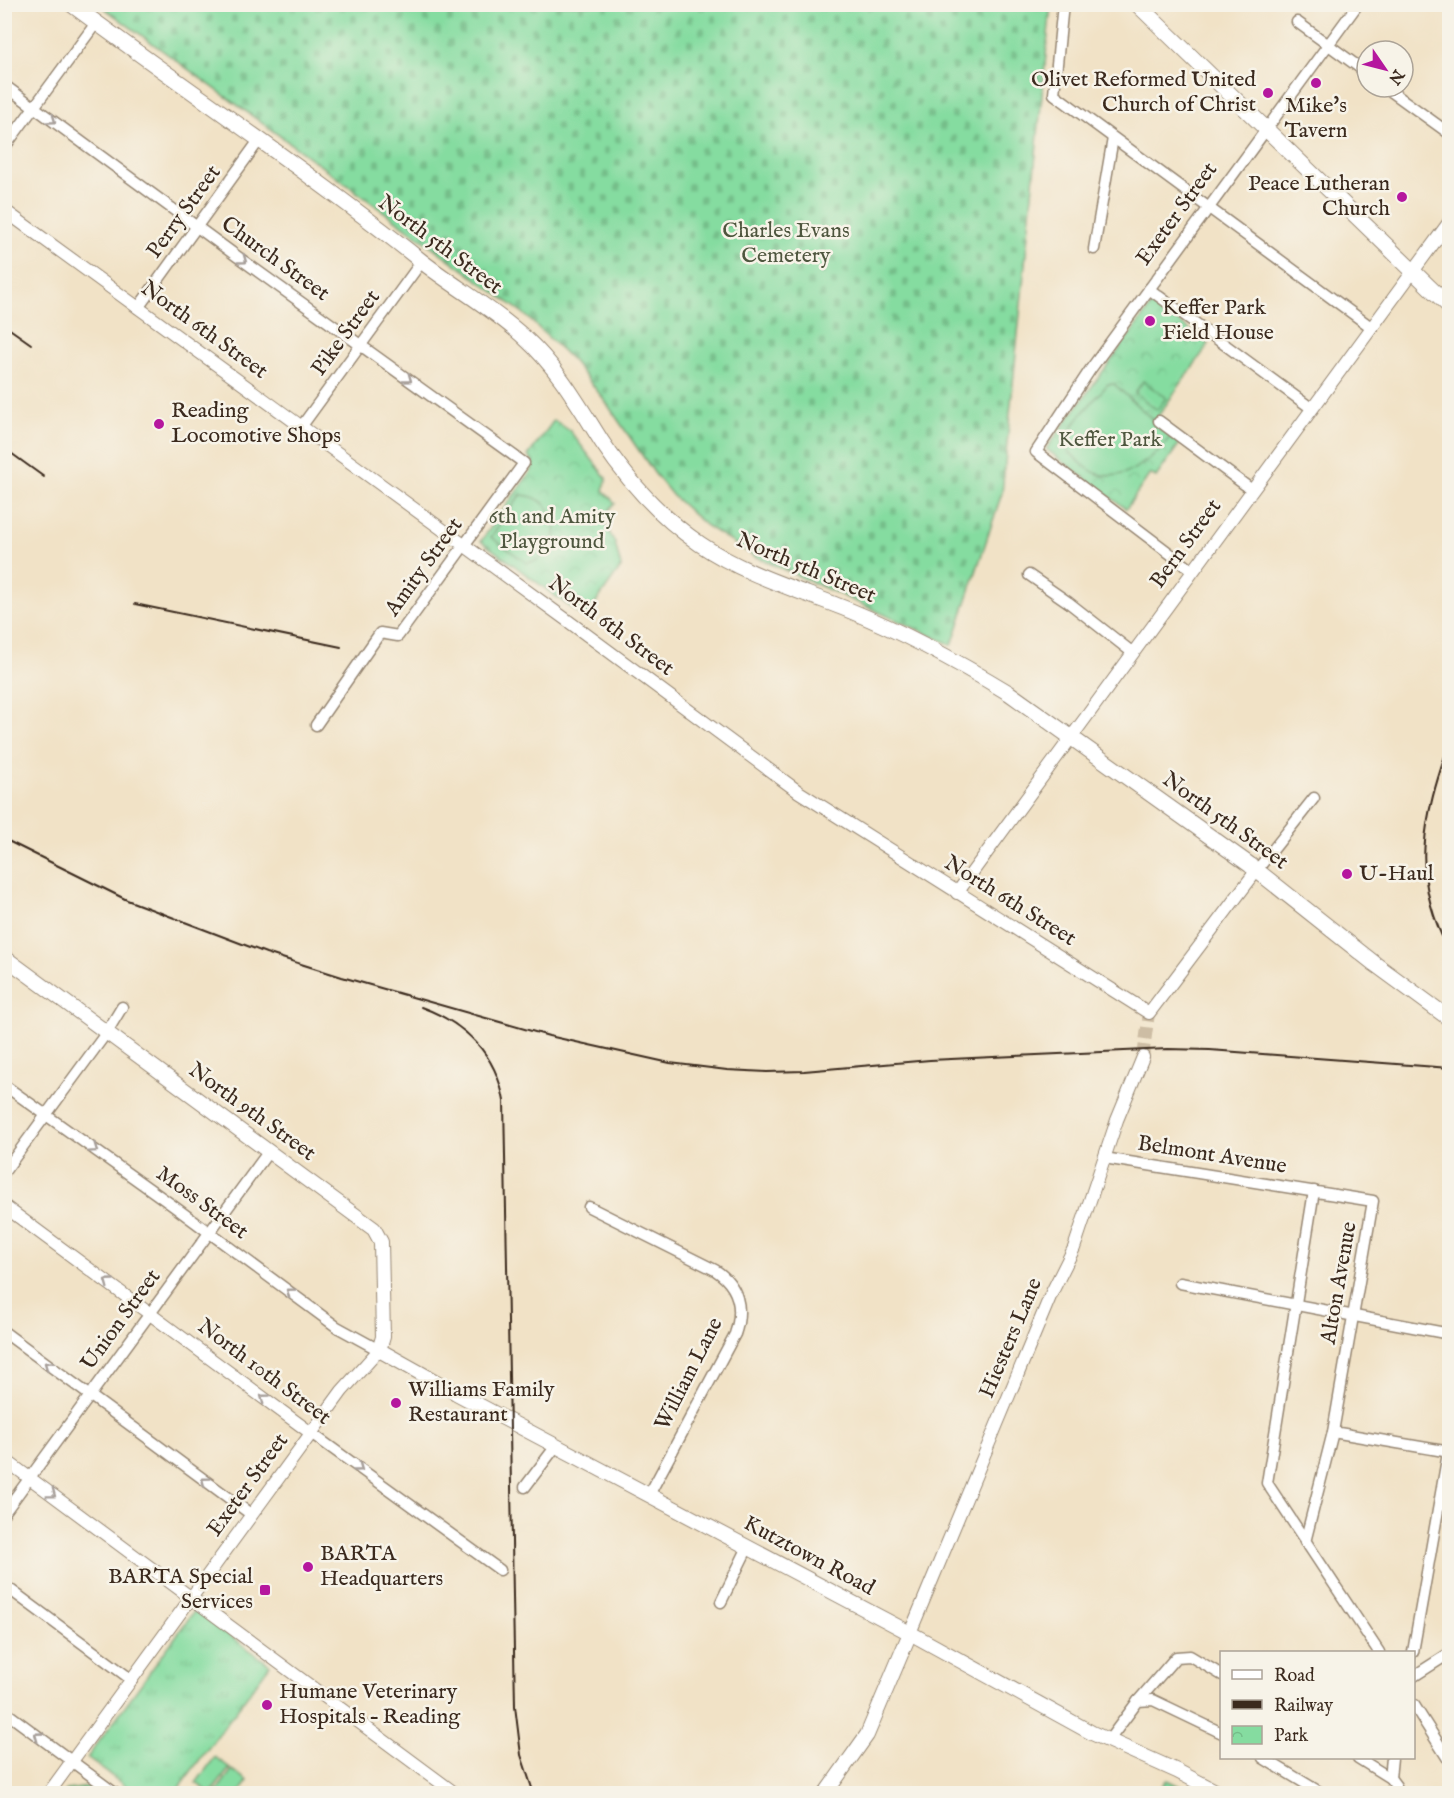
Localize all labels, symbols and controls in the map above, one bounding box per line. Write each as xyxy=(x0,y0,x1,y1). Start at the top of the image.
north arrow xyxy=(1355,39,1415,99)
text: N xyxy=(1383,64,1408,88)
place label: Olivet Reformed United Church of Christ xyxy=(1031,66,1256,119)
marker: Mike's Tavern xyxy=(1309,76,1323,90)
marker: Olivet Reformed United Church of Christ xyxy=(1261,86,1275,100)
place label: Mike's Tavern xyxy=(1284,92,1348,145)
one-way arrow xyxy=(45,113,56,124)
street label: Exeter Street xyxy=(1130,156,1224,271)
street label: Perry Street xyxy=(141,159,228,264)
place label: Peace Lutheran Church xyxy=(1248,170,1390,223)
street label: North 5th Street xyxy=(372,189,508,301)
marker: Peace Lutheran Church xyxy=(1395,190,1409,204)
street label: Church Street xyxy=(215,210,335,308)
park label: Charles Evans Cemetery xyxy=(722,217,850,270)
one-way arrow xyxy=(236,253,247,264)
street label: North 6th Street xyxy=(135,274,273,386)
street label: Pike Street xyxy=(305,284,387,382)
place label: Keffer Park Field House xyxy=(1162,294,1274,347)
marker: Keffer Park Field House xyxy=(1143,314,1157,328)
one-way arrow xyxy=(402,372,413,383)
place label: Reading Locomotive Shops xyxy=(171,397,341,450)
marker: Reading Locomotive Shops xyxy=(152,417,166,431)
park label: Keffer Park xyxy=(1058,426,1162,454)
street label: Bern Street xyxy=(1144,493,1228,594)
park label: 6th and Amity Playground xyxy=(488,503,616,556)
street label: Amity Street xyxy=(378,512,470,623)
street label: North 5th Street xyxy=(732,526,880,610)
street label: North 6th Street xyxy=(543,570,680,683)
street label: North 5th Street xyxy=(1156,766,1294,876)
street label: North 6th Street xyxy=(939,849,1082,953)
place label: U-Haul xyxy=(1359,860,1434,888)
marker: U-Haul xyxy=(1340,867,1354,881)
street label: North 9th Street xyxy=(183,1056,322,1168)
street label: Belmont Avenue xyxy=(1135,1129,1289,1181)
one-way arrow xyxy=(87,1142,98,1153)
street label: Moss Street xyxy=(150,1160,254,1246)
street label: Alton Avenue xyxy=(1314,1220,1364,1347)
street label: Union Street xyxy=(75,1263,167,1376)
street label: Hiesters Lane xyxy=(973,1274,1049,1402)
one-way arrow xyxy=(103,1279,114,1290)
one-way arrow xyxy=(286,1289,297,1300)
street label: North 10th Street xyxy=(192,1313,337,1432)
street label: William Lane xyxy=(649,1313,729,1435)
one-way arrow xyxy=(44,1361,55,1372)
place label: Williams Family Restaurant xyxy=(408,1376,555,1429)
one-way arrow xyxy=(260,1395,271,1406)
marker: Williams Family Restaurant xyxy=(389,1396,403,1410)
street label: Exeter Street xyxy=(201,1427,295,1542)
one-way arrow xyxy=(352,1460,363,1471)
one-way arrow xyxy=(200,1477,211,1488)
one-way arrow xyxy=(45,1487,56,1498)
street label: Kutztown Road xyxy=(739,1510,880,1602)
place label: BARTA Headquarters xyxy=(320,1540,443,1593)
marker: BARTA Headquarters xyxy=(301,1560,315,1574)
place label: BARTA Special Services xyxy=(108,1563,253,1616)
marker: BARTA Special Services xyxy=(258,1583,272,1597)
legend xyxy=(1220,1651,1415,1759)
text: Road xyxy=(1274,1665,1315,1688)
place label: Humane Veterinary Hospitals – Reading xyxy=(279,1678,461,1731)
text: Railway xyxy=(1274,1695,1333,1718)
marker: Humane Veterinary Hospitals – Reading xyxy=(260,1698,274,1712)
text: Park xyxy=(1274,1725,1309,1748)
one-way arrow xyxy=(34,1732,45,1743)

